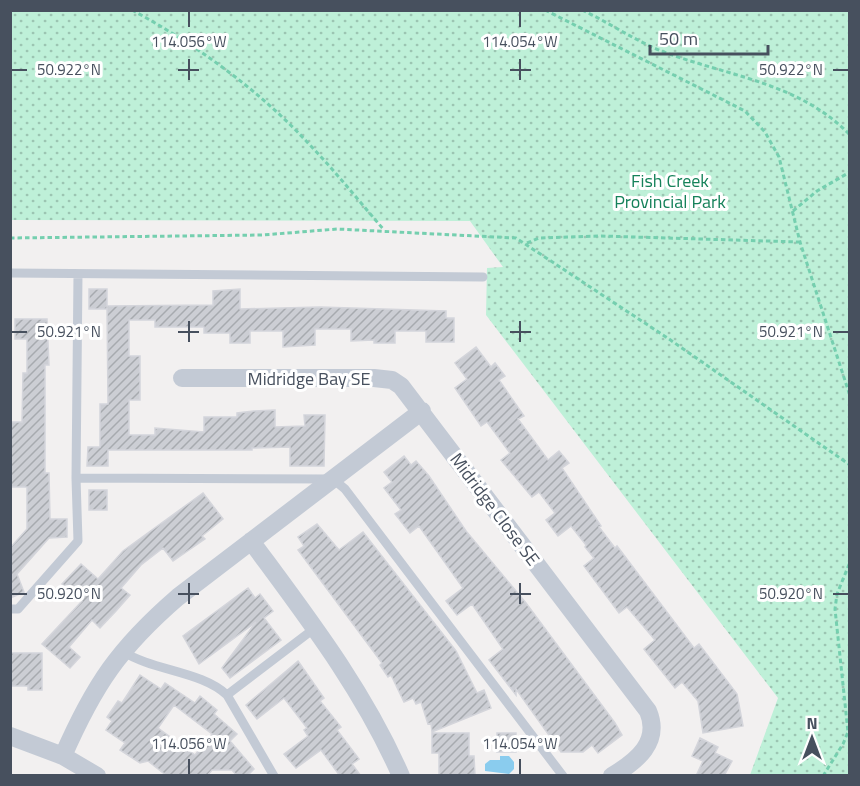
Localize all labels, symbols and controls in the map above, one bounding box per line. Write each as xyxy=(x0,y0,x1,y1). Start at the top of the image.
scale bar xyxy=(650,18,768,56)
text: 50 m xyxy=(659,25,698,52)
text: 114.056°W xyxy=(151,30,227,53)
text: 114.054°W xyxy=(482,30,558,53)
text: 50.922°N xyxy=(37,58,101,81)
text: 50.922°N xyxy=(759,58,823,81)
park label: Fish Creek Provincial Park xyxy=(614,167,726,215)
text: 50.921°N xyxy=(37,320,101,343)
text: 50.921°N xyxy=(759,320,823,343)
street label: Midridge Bay SE xyxy=(248,365,371,392)
street label: Midridge Close SE xyxy=(444,447,546,571)
text: 50.920°N xyxy=(37,582,101,605)
text: 50.920°N xyxy=(759,582,823,605)
north arrow xyxy=(782,708,842,768)
text: N xyxy=(806,711,818,735)
text: 114.056°W xyxy=(151,732,227,755)
text: 114.054°W xyxy=(482,732,558,755)

